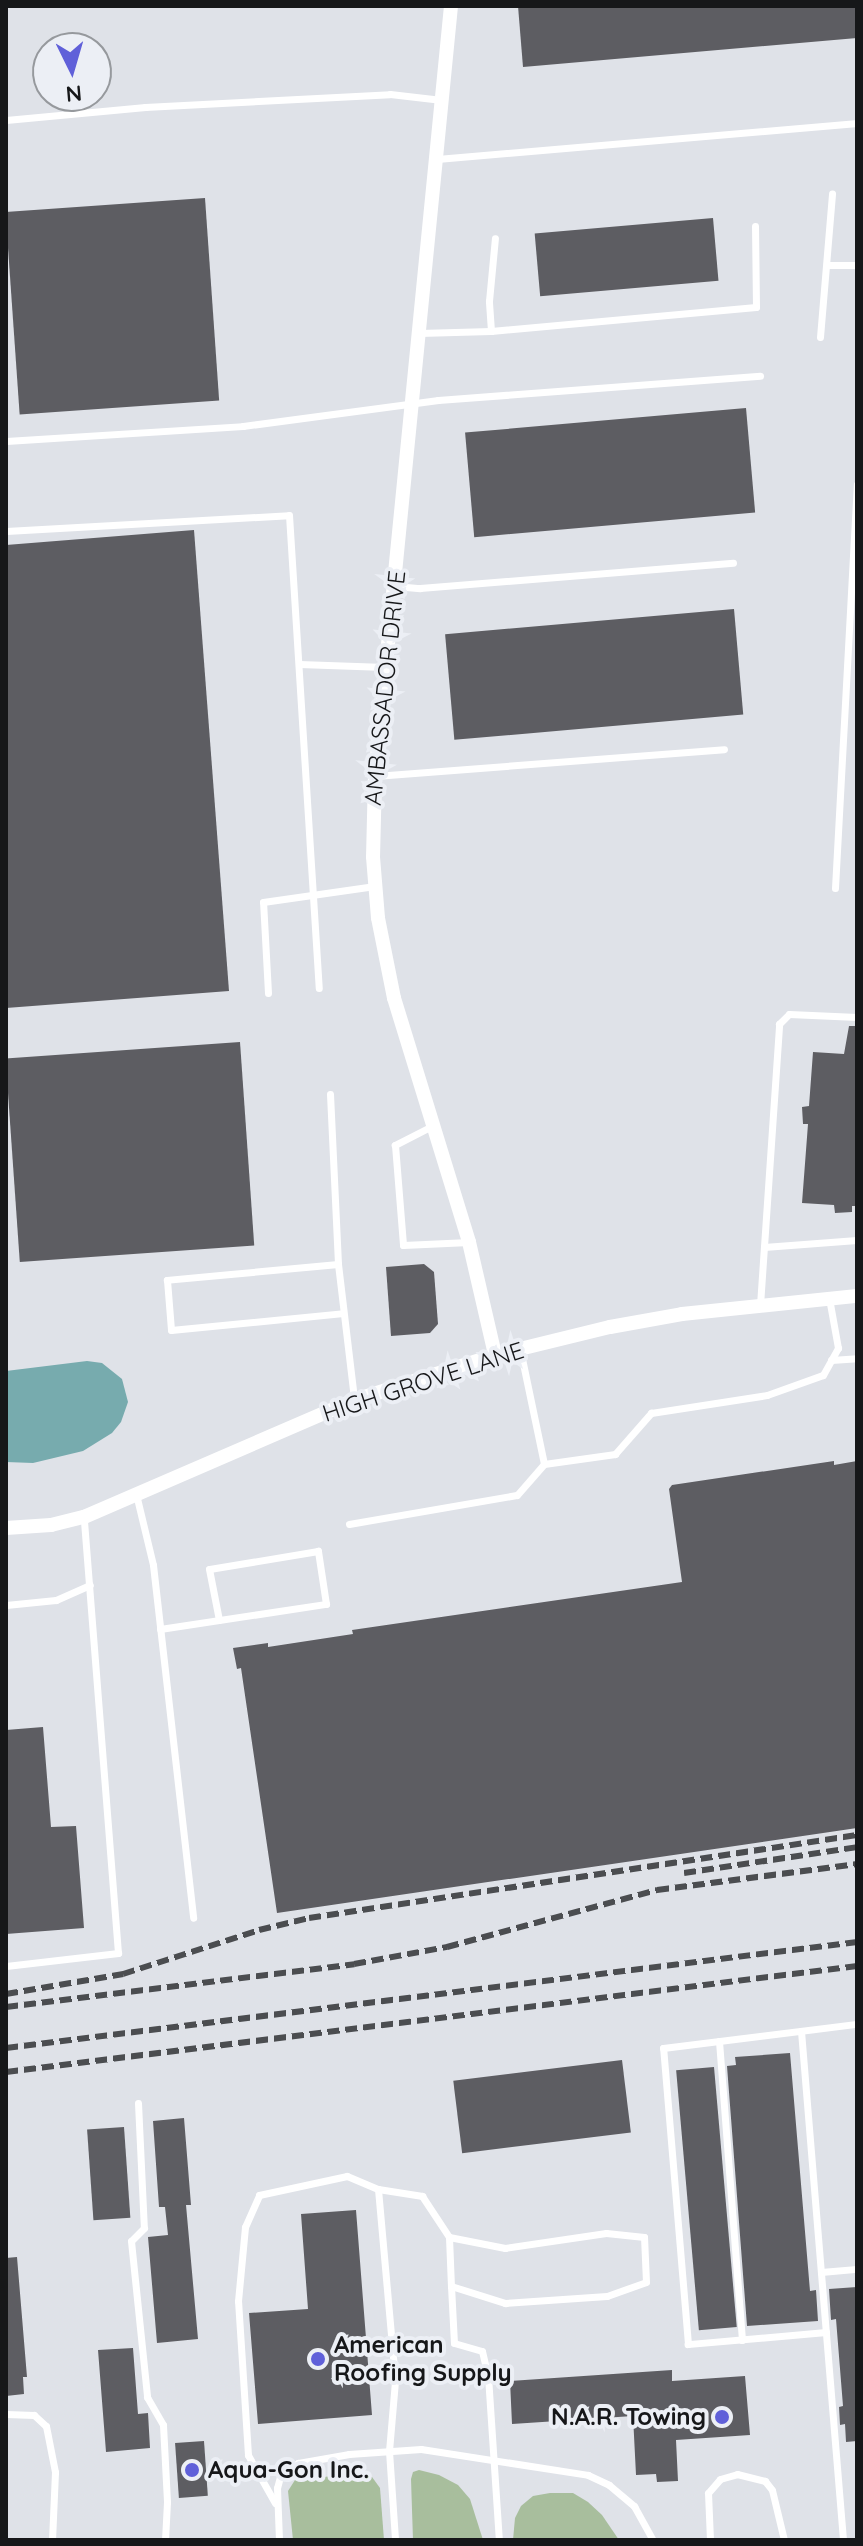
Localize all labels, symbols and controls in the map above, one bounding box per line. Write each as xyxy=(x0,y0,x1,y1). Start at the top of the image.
north arrow xyxy=(32,32,112,112)
text: N xyxy=(65,79,83,109)
street label: AMBASSADOR DRIVE xyxy=(358,569,412,807)
street label: HIGH GROVE LANE xyxy=(319,1336,527,1428)
place label: American Roofing Supply xyxy=(334,2331,512,2387)
marker: American Roofing Supply xyxy=(309,2350,327,2368)
place label: N.A.R. Towing xyxy=(551,2403,706,2431)
marker: N.A.R. Towing xyxy=(713,2408,731,2426)
place label: Aqua-Gon Inc. xyxy=(208,2456,369,2484)
marker: Aqua-Gon Inc. xyxy=(183,2461,201,2479)

